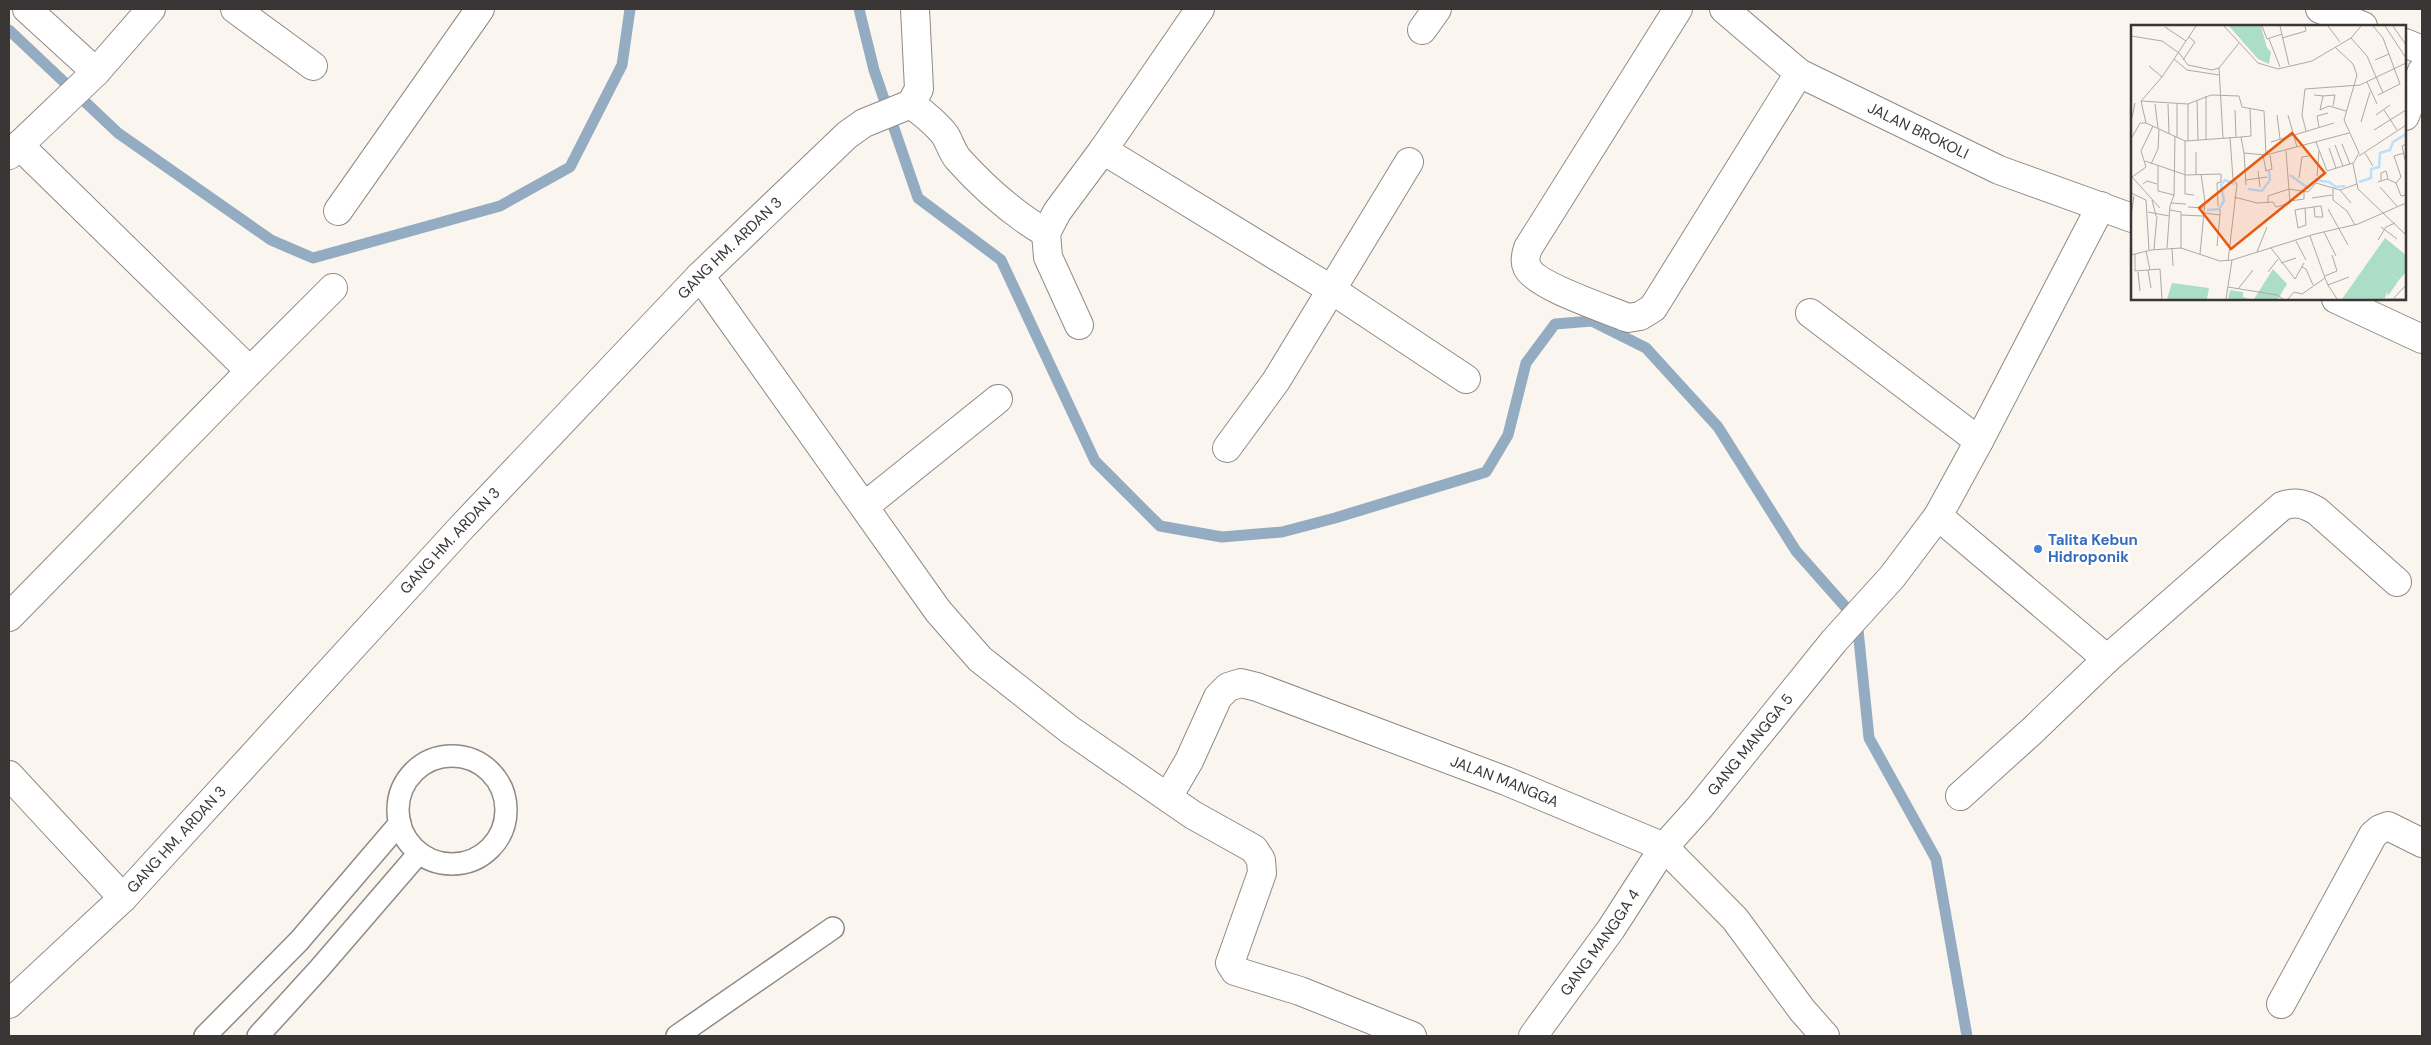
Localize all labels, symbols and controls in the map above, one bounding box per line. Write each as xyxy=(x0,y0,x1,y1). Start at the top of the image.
inset map xyxy=(2131,25,2406,300)
street label: JALAN BROKOLI xyxy=(1864,98,1972,164)
street label: GANG HM. ARDAN 3 xyxy=(673,193,786,304)
street label: GANG HM. ARDAN 3 xyxy=(396,483,504,598)
place label: Talita Kebun Hidroponik xyxy=(2048,530,2138,567)
marker: Talita Kebun Hidroponik xyxy=(2032,543,2044,555)
street label: GANG MANGGA 5 xyxy=(1703,689,1798,800)
street label: JALAN MANGGA xyxy=(1447,751,1562,812)
street label: GANG HM. ARDAN 3 xyxy=(122,782,231,897)
street label: GANG MANGGA 4 xyxy=(1556,885,1644,1000)

